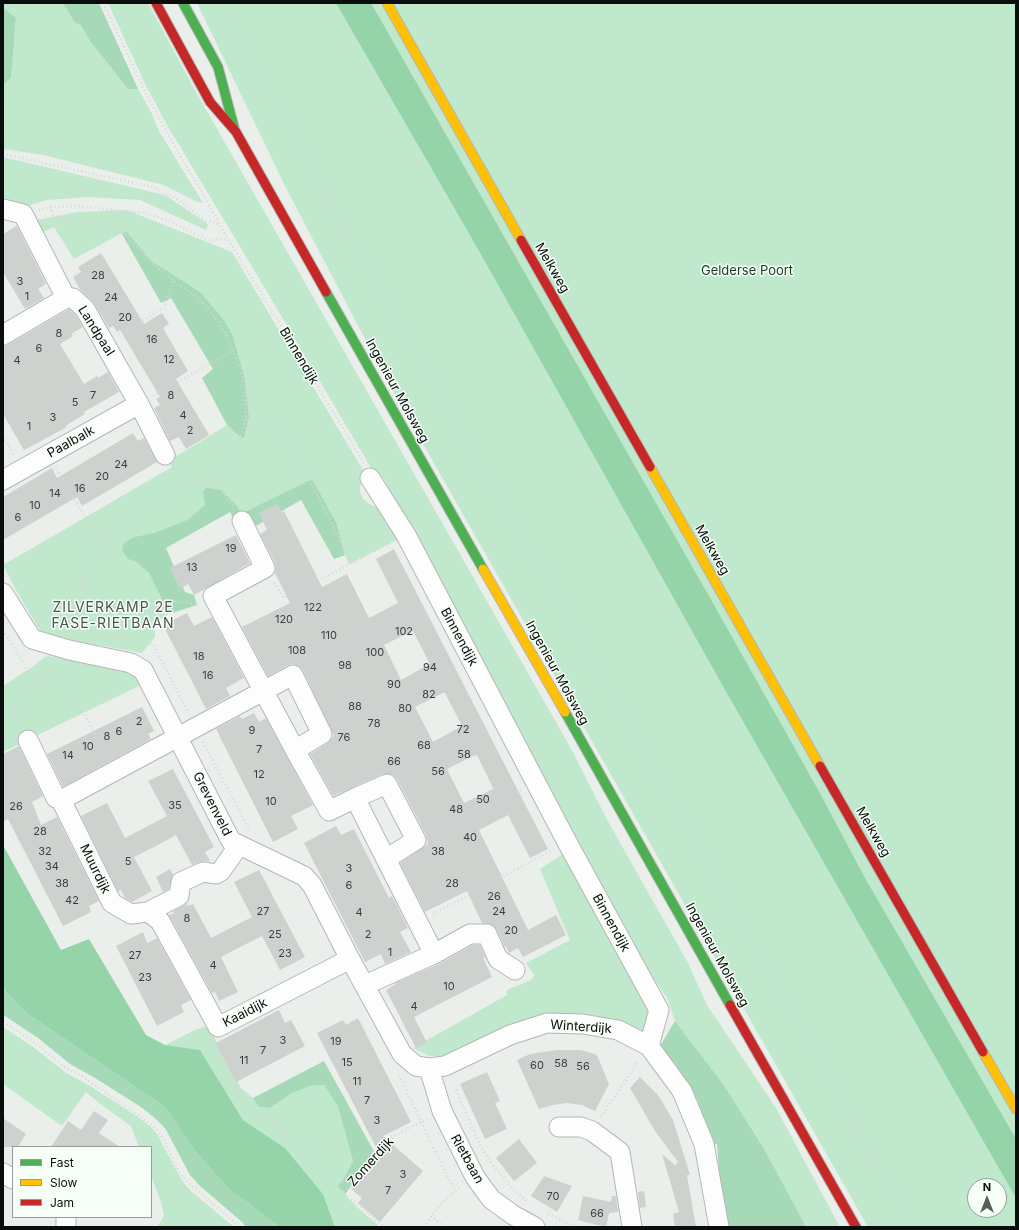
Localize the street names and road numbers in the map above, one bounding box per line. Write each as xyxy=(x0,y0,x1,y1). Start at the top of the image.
street label: Melkweg xyxy=(531,240,573,296)
street label: Landpaal xyxy=(75,303,117,359)
street label: Binnendijk xyxy=(276,325,322,387)
street label: Ingenieur Molsweg xyxy=(362,336,432,446)
street label: Paalbalk xyxy=(45,423,97,461)
street label: Melkweg xyxy=(691,522,733,578)
street label: Binnendijk xyxy=(437,605,481,669)
street label: Ingenieur Molsweg xyxy=(522,618,592,728)
street label: Grevenveld xyxy=(189,769,235,839)
street label: Melkweg xyxy=(852,804,894,860)
street label: Muurdijk xyxy=(76,842,114,896)
street label: Binnendijk xyxy=(589,891,633,955)
street label: Ingenieur Molsweg xyxy=(682,900,752,1010)
street label: Kaaidijk xyxy=(220,995,270,1031)
street label: Winterdijk xyxy=(550,1017,612,1037)
street label: Rietbaan xyxy=(447,1132,487,1186)
street label: Zomerdijk xyxy=(345,1134,397,1190)

